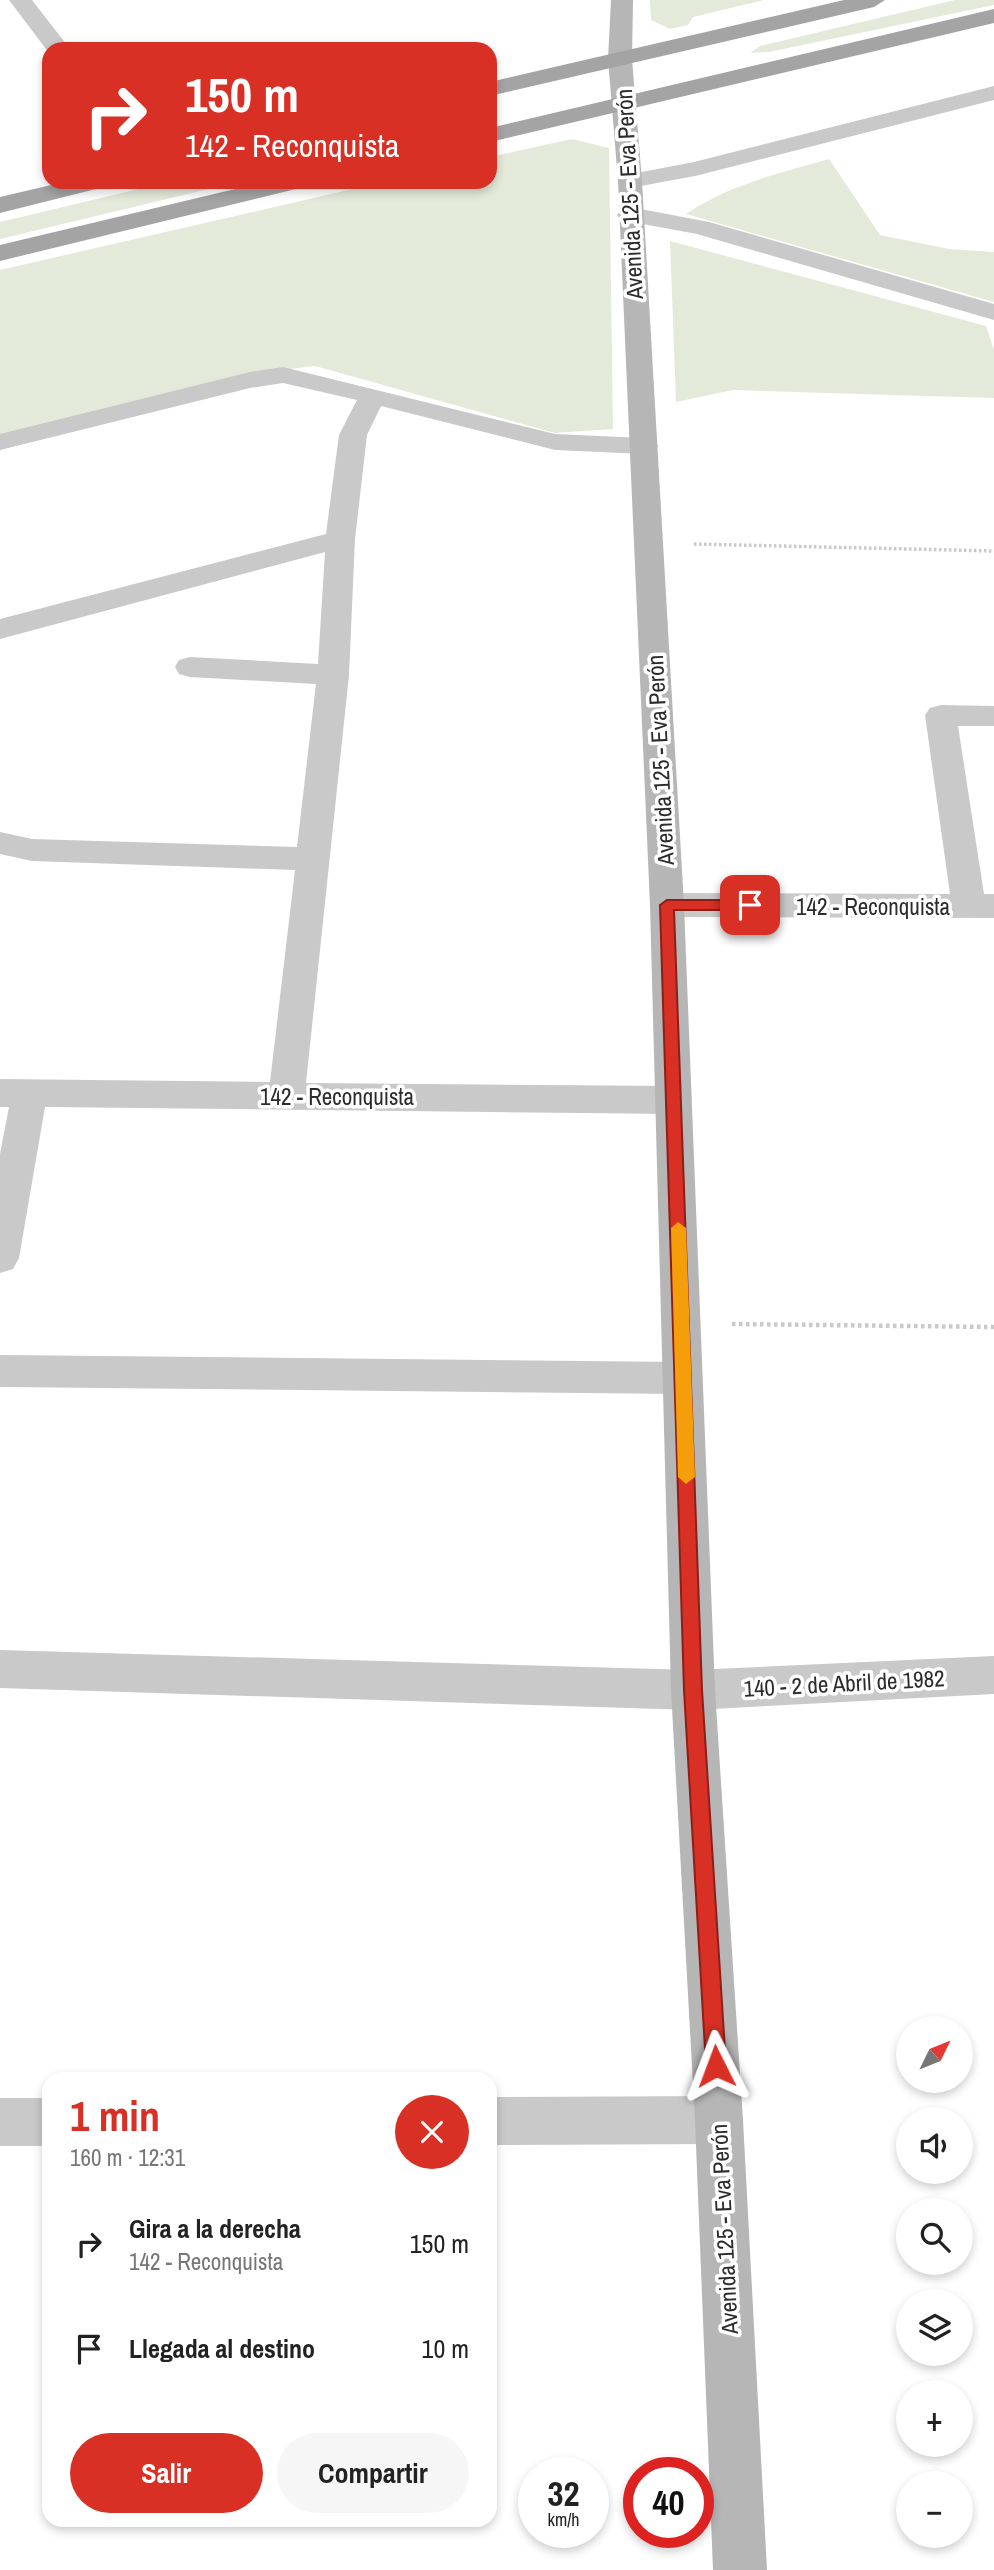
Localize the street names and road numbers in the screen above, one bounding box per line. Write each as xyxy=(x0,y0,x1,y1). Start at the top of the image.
street label: Avenida 125 - Eva Perón xyxy=(608,88,650,301)
street label: Avenida 125 - Eva Perón xyxy=(639,654,681,867)
street label: 142 - Reconquista xyxy=(796,891,951,922)
street label: 142 - Reconquista xyxy=(260,1081,415,1112)
street label: 140 - 2 de Abril de 1982 xyxy=(743,1662,945,1704)
street label: Avenida 125 - Eva Perón xyxy=(703,2123,745,2336)

